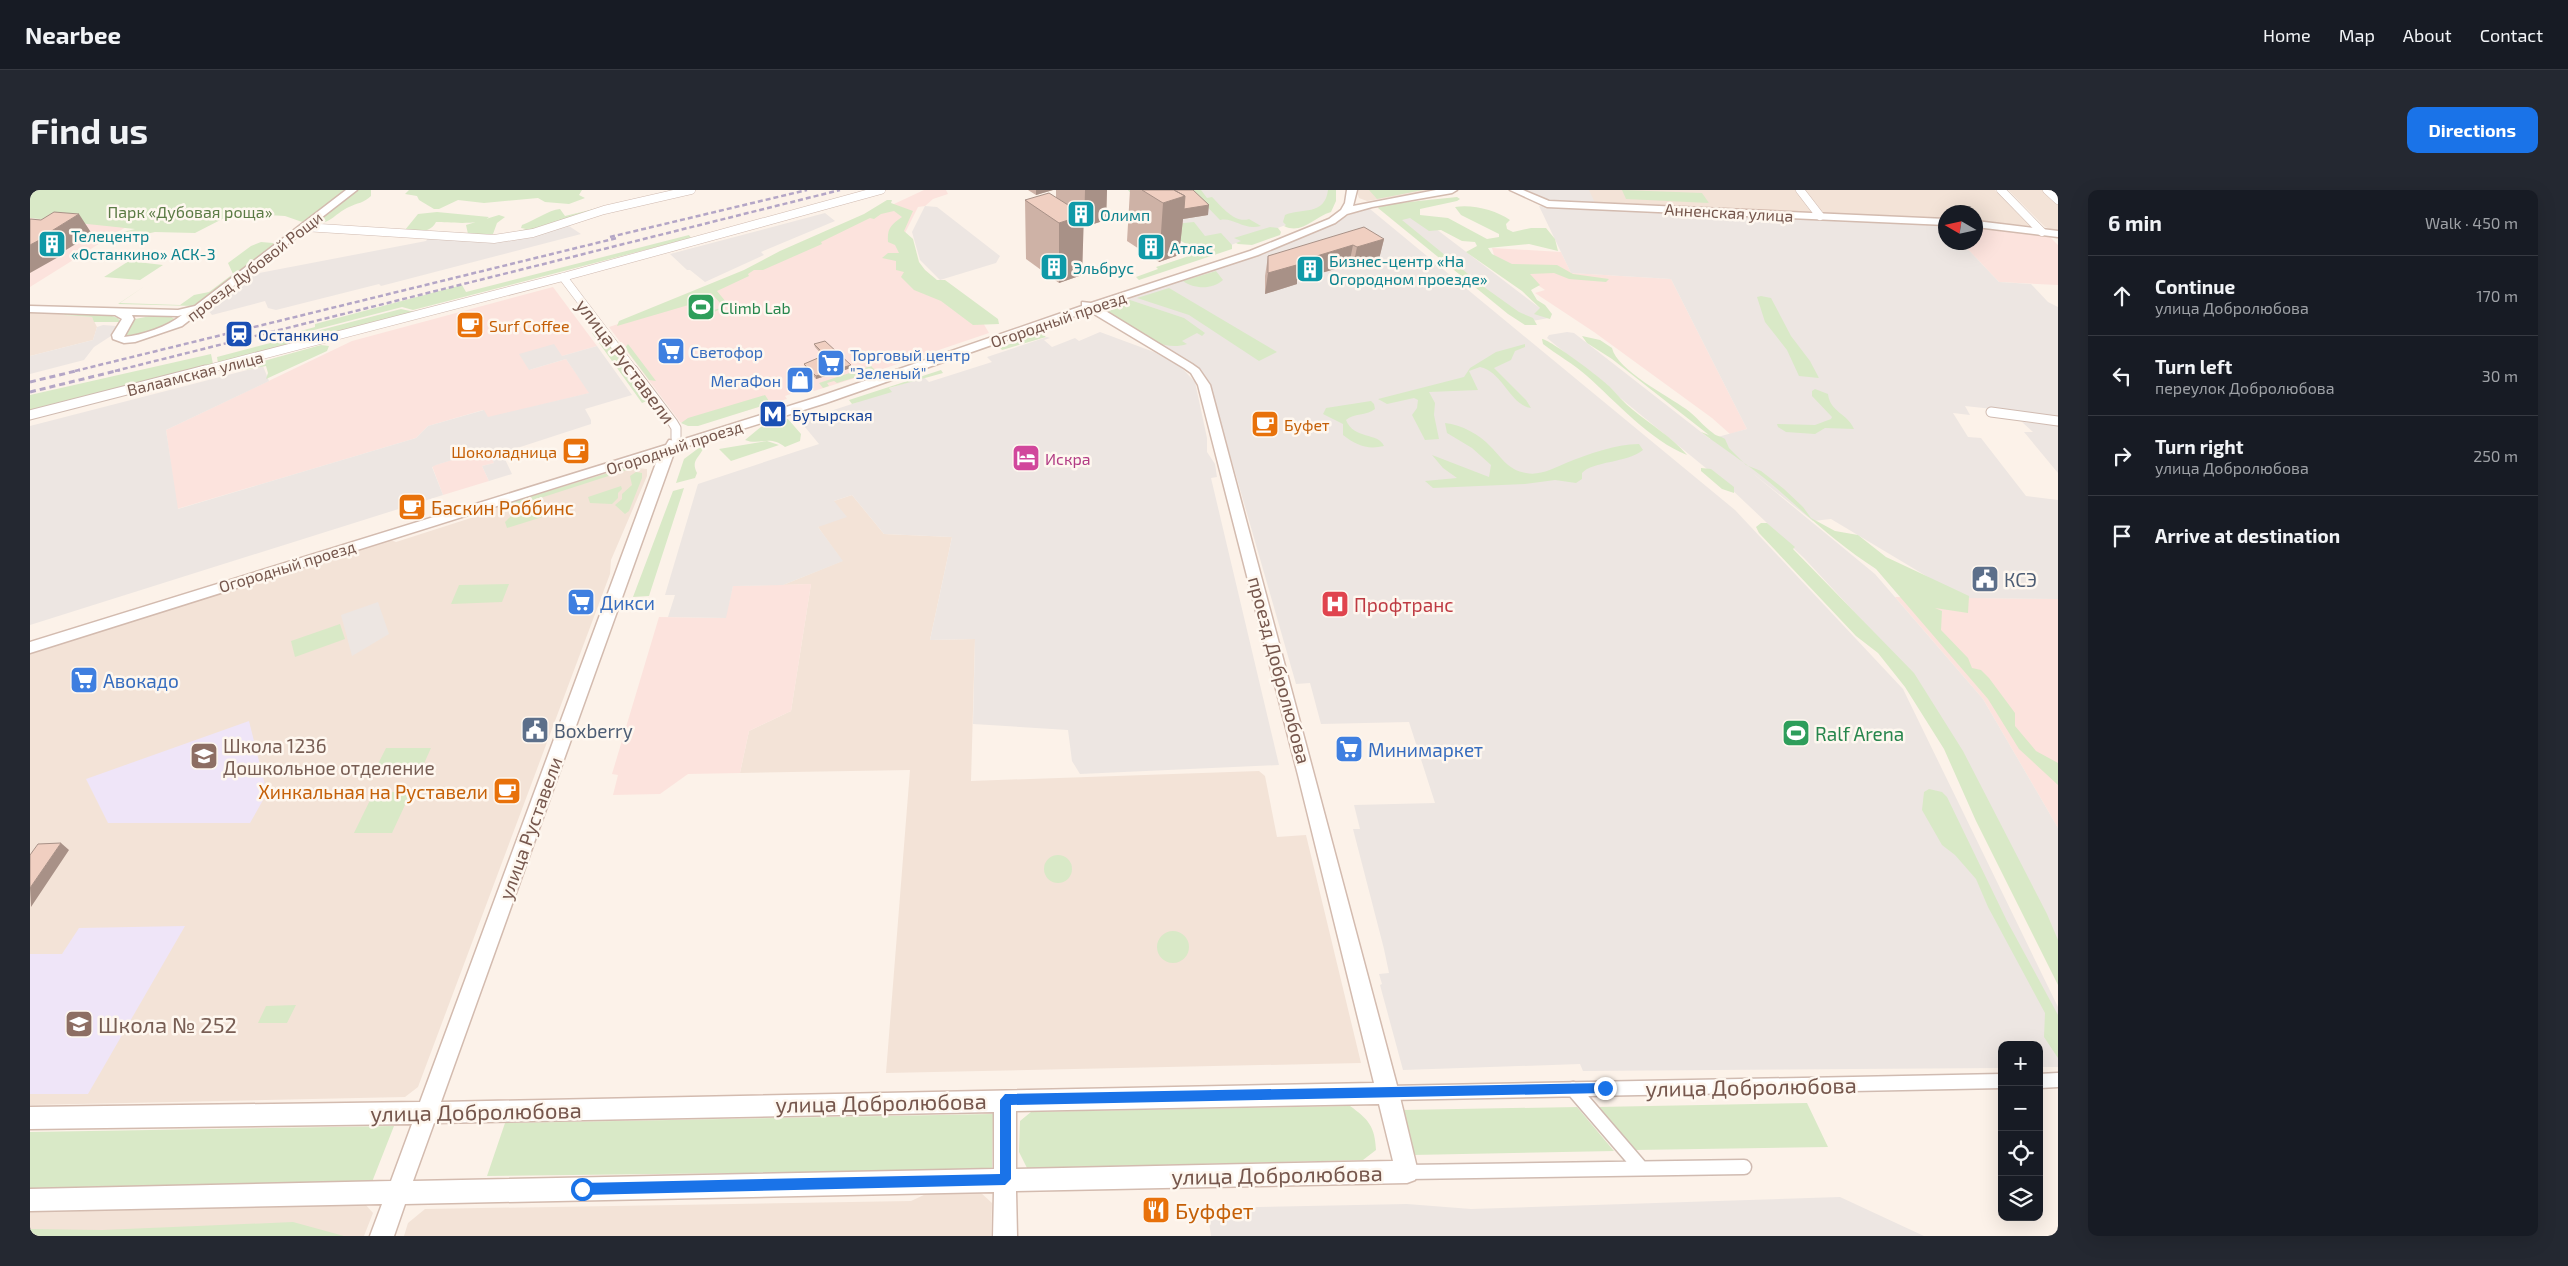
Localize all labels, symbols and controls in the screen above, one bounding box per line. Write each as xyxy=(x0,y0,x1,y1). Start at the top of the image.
text: Nearbee xyxy=(25,20,121,49)
text: Home xyxy=(2263,24,2311,46)
text: Map xyxy=(2339,24,2375,46)
text: About xyxy=(2403,24,2452,46)
text: Contact xyxy=(2480,24,2543,46)
button: Directions xyxy=(2407,107,2538,153)
text: Find us xyxy=(30,109,148,151)
building icon: Олимп xyxy=(1066,199,1096,229)
street label: Анненская улица xyxy=(1664,199,1794,226)
park label: Парк «Дубовая роща» xyxy=(108,202,273,222)
place label: Олимп xyxy=(1100,205,1150,224)
north arrow xyxy=(1938,205,1983,250)
street label: проезд Дубовой Рощи xyxy=(182,207,326,326)
text: 6 min xyxy=(2108,210,2162,235)
text: Walk · 450 m xyxy=(2425,213,2518,232)
place label: Телецентр «Останкино» АСК-3 xyxy=(71,226,216,263)
building icon: Телецентр «Останкино» АСК-3 xyxy=(37,229,67,259)
building icon: Атлас xyxy=(1136,232,1166,262)
place label: Атлас xyxy=(1170,238,1214,257)
place label: Бизнес-центр «На Огородном проезде» xyxy=(1329,251,1488,288)
building icon: Эльбрус xyxy=(1039,252,1069,282)
building icon: Бизнес-центр «На Огородном проезде» xyxy=(1295,254,1325,284)
place label: Эльбрус xyxy=(1073,258,1134,278)
text: Continue xyxy=(2155,275,2235,298)
icon: ahead xyxy=(2108,282,2136,310)
text: 170 m xyxy=(2476,286,2518,305)
street label: Огородный проезд xyxy=(988,287,1128,351)
sports icon: Climb Lab xyxy=(686,292,716,322)
street label: улица Руставели xyxy=(571,294,680,429)
place label: Climb Lab xyxy=(720,298,791,317)
text: улица Добролюбова xyxy=(2155,298,2309,317)
cafe icon: Surf Coffee xyxy=(455,310,485,340)
place label: Surf Coffee xyxy=(489,316,569,335)
station icon: Останкино xyxy=(224,319,254,349)
place label: Останкино xyxy=(258,325,339,344)
supermarket icon: Светофор xyxy=(656,336,686,366)
place label: Светофор xyxy=(690,342,763,361)
place label: Торговый центр "Зеленый" xyxy=(850,345,970,382)
street label: Валаамская улица xyxy=(125,347,265,400)
supermarket icon: Торговый центр "Зеленый" xyxy=(816,348,846,378)
text: Turn left xyxy=(2155,355,2232,378)
icon: left xyxy=(2108,362,2136,390)
shop icon: МегаФон xyxy=(785,365,815,395)
text: 30 m xyxy=(2482,366,2518,385)
place label: МегаФон xyxy=(711,371,781,390)
text: переулок Добролюбова xyxy=(2155,378,2334,397)
metro station icon: Бутырская xyxy=(758,399,788,429)
place label: Бутырская xyxy=(792,405,873,425)
cafe icon: Буфет xyxy=(1250,409,1280,439)
place label: Буфет xyxy=(1284,415,1330,435)
street label: Огородный проезд xyxy=(603,416,745,478)
text: Turn right xyxy=(2155,435,2243,458)
cafe icon: Шоколадница xyxy=(561,436,591,466)
place label: Шоколадница xyxy=(451,442,557,461)
icon: right xyxy=(2108,442,2136,470)
hotel icon: Искра xyxy=(1011,443,1041,473)
text: 250 m xyxy=(2473,446,2518,465)
place label: Искра xyxy=(1045,449,1091,468)
text: улица Добролюбова xyxy=(2155,458,2309,477)
cafe icon: Баскин Роббинс xyxy=(397,492,427,522)
place label: Баскин Роббинс xyxy=(431,496,574,519)
icon: arrive xyxy=(2108,522,2136,550)
text: Arrive at destination xyxy=(2155,524,2340,547)
street label: Огородный проезд xyxy=(216,536,358,596)
public building icon: КСЭ xyxy=(1970,564,2000,594)
place label: КСЭ xyxy=(2004,568,2037,591)
street label: проезд Добролюбова xyxy=(1244,574,1316,766)
supermarket icon: Дикси xyxy=(566,587,596,617)
hospital icon: Профтранс xyxy=(1320,589,1350,619)
place label: Дикси xyxy=(600,591,655,614)
place label: Профтранс xyxy=(1354,593,1454,616)
supermarket icon: Авокадо xyxy=(69,665,99,695)
place label: Авокадо xyxy=(103,669,179,692)
public building icon: Boxberry xyxy=(520,715,550,745)
sports icon: Ralf Arena xyxy=(1781,718,1811,748)
place label: Boxberry xyxy=(554,719,633,742)
place label: Ralf Arena xyxy=(1815,722,1904,745)
place label: Школа 1236 Дошкольное отделение xyxy=(223,734,435,779)
supermarket icon: Минимаркет xyxy=(1334,734,1364,764)
place label: Минимаркет xyxy=(1368,738,1483,761)
school or university icon: Школа 1236 Дошкольное отделение xyxy=(189,741,219,771)
street label: улица Руставели xyxy=(493,753,567,903)
cafe icon: Хинкальная на Руставели xyxy=(492,776,522,806)
place label: Хинкальная на Руставели xyxy=(258,780,488,804)
school or university icon: Школа № 252 xyxy=(64,1009,94,1039)
place label: Школа № 252 xyxy=(98,1011,237,1037)
map controls xyxy=(1998,1041,2043,1221)
button: + xyxy=(1998,1041,2043,1086)
street label: улица Добролюбова xyxy=(1645,1071,1857,1102)
route end xyxy=(1594,1077,1617,1100)
button: − xyxy=(1998,1086,2043,1131)
street label: улица Добролюбова xyxy=(775,1087,987,1118)
street label: улица Добролюбова xyxy=(370,1096,582,1127)
button: locate xyxy=(1998,1131,2043,1176)
street label: улица Добролюбова xyxy=(1171,1159,1383,1190)
button: layers xyxy=(1998,1176,2043,1221)
route start xyxy=(571,1178,594,1201)
restaurant icon: Буффет xyxy=(1141,1195,1171,1225)
place label: Буффет xyxy=(1175,1197,1254,1224)

